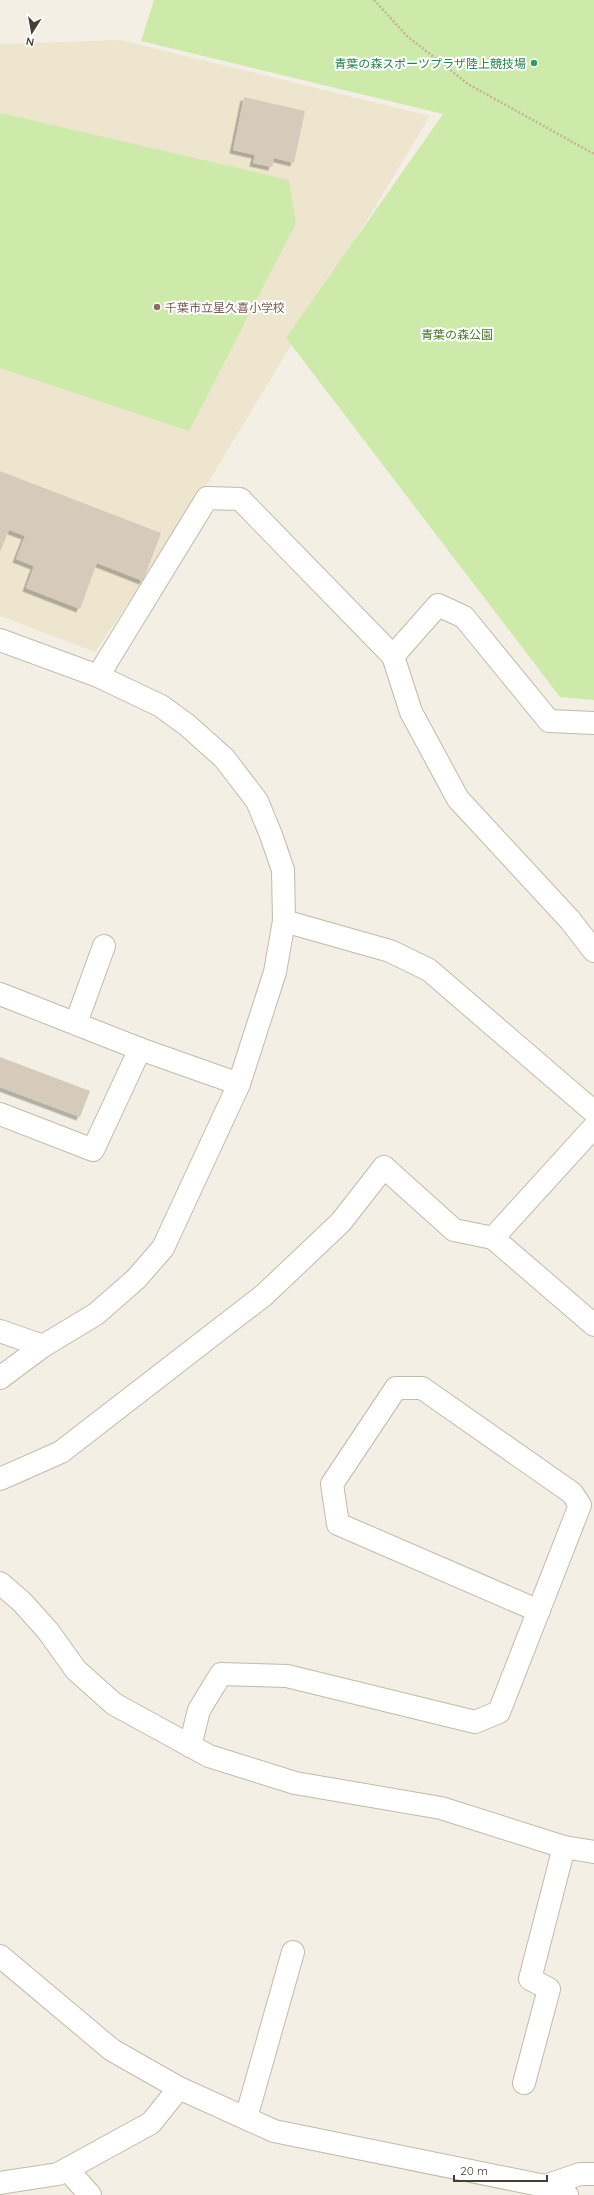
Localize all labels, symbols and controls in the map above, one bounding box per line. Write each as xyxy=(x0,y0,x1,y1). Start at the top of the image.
north arrow xyxy=(12,12,52,52)
text: N xyxy=(25,34,35,49)
place label: 青葉の森スポーツプラザ陸上競技場 xyxy=(334,56,526,71)
marker: 青葉の森スポーツプラザ陸上競技場 xyxy=(529,58,539,68)
place label: 千葉市立星久喜小学校 xyxy=(165,300,285,315)
marker: 千葉市立星久喜小学校 xyxy=(152,302,162,312)
park label: 青葉の森公園 xyxy=(421,327,493,342)
scale bar xyxy=(454,2157,547,2183)
text: 20 m xyxy=(460,2163,488,2178)

